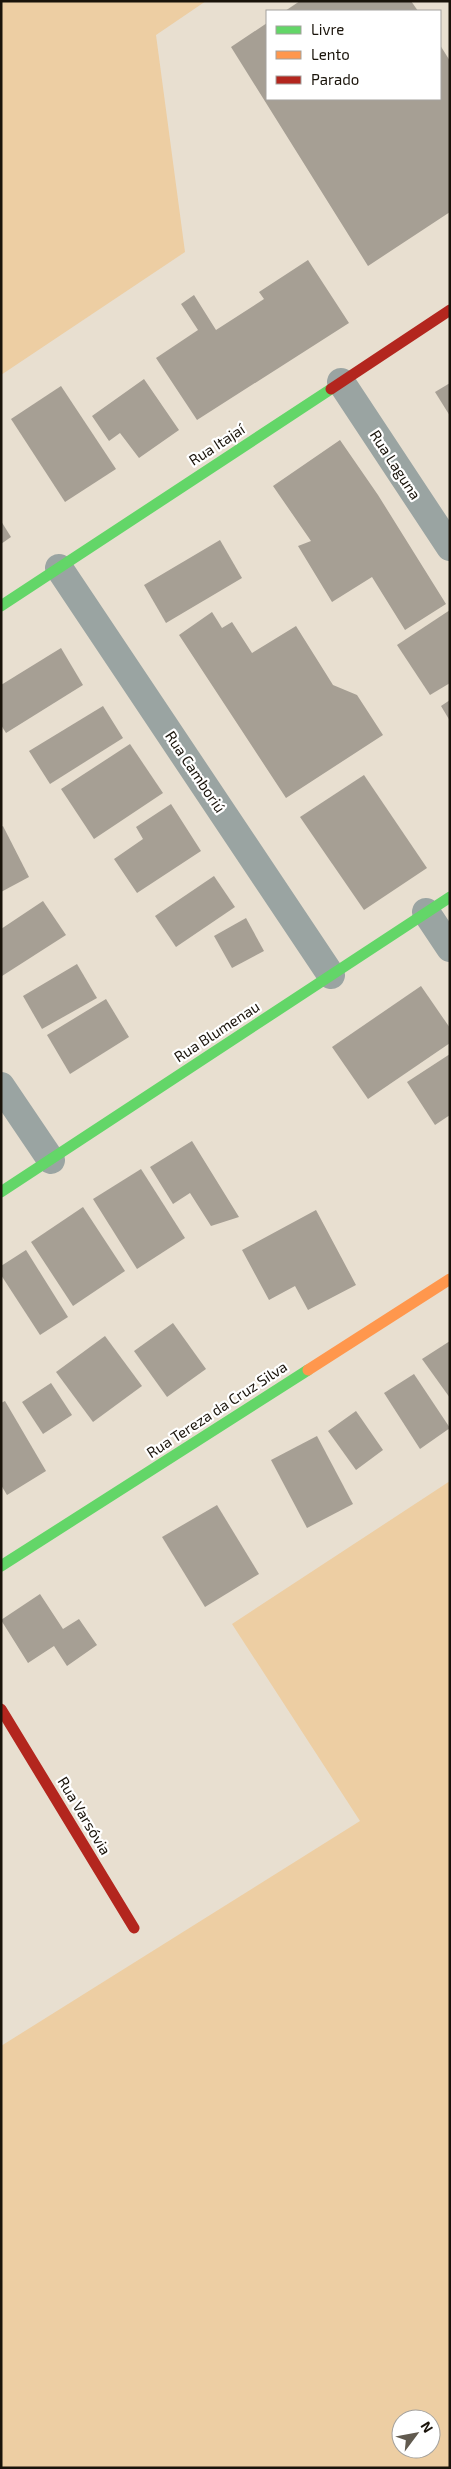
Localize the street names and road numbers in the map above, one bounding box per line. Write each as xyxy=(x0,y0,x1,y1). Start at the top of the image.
street label: Rua Itajaí xyxy=(185,419,249,470)
street label: Rua Laguna xyxy=(367,426,425,503)
street label: Rua Camboriú xyxy=(162,727,230,816)
street label: Rua Blumenau xyxy=(170,997,263,1066)
street label: Rua Tereza da Cruz Silva xyxy=(143,1357,290,1461)
street label: Rua Varsóvia xyxy=(54,1773,115,1858)

